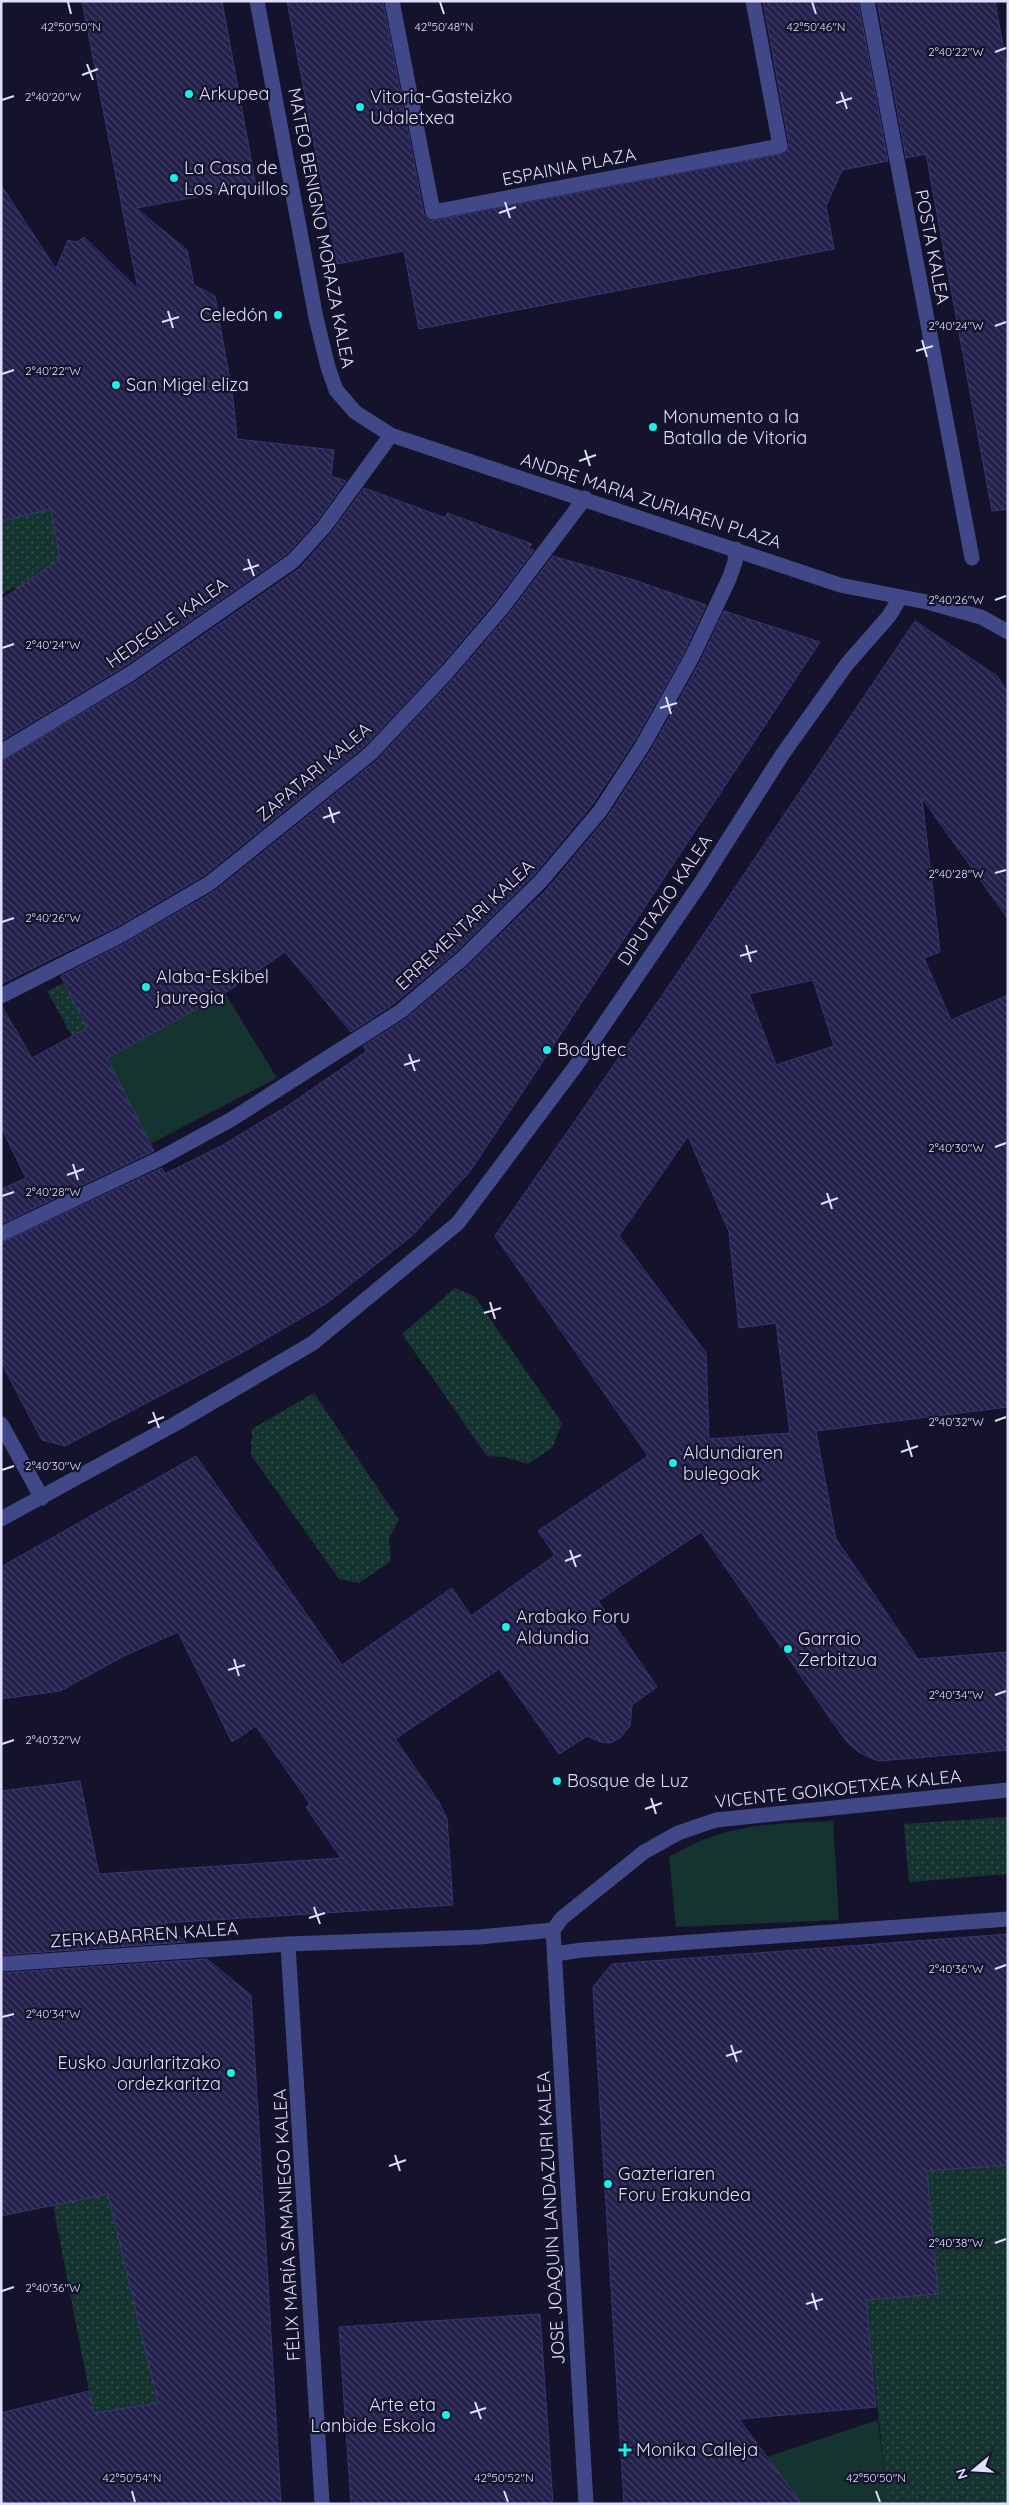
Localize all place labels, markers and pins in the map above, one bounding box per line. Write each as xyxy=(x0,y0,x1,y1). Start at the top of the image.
place label: Arkupea xyxy=(199,82,269,105)
place label: Vitoria-Gasteizko Udaletxea xyxy=(370,85,512,129)
marker: Arkupea xyxy=(183,88,195,100)
marker: Vitoria-Gasteizko Udaletxea xyxy=(354,101,366,113)
place label: La Casa de Los Arquillos xyxy=(184,156,288,200)
marker: La Casa de Los Arquillos xyxy=(168,172,180,184)
place label: Celedón xyxy=(200,303,268,326)
marker: Celedón xyxy=(272,309,284,321)
place label: San Migel eliza xyxy=(126,373,249,396)
marker: San Migel eliza xyxy=(110,379,122,391)
place label: Monumento a la Batalla de Vitoria xyxy=(663,405,807,449)
marker: Monumento a la Batalla de Vitoria xyxy=(647,421,659,433)
place label: Alaba-Eskibel jauregia xyxy=(155,965,269,1009)
marker: Alaba-Eskibel jauregia xyxy=(140,981,152,993)
place label: Bodytec xyxy=(557,1038,626,1061)
marker: Bodytec xyxy=(541,1044,553,1056)
place label: Aldundiaren bulegoak xyxy=(683,1441,783,1485)
marker: Aldundiaren bulegoak xyxy=(667,1457,679,1469)
place label: Arabako Foru Aldundia xyxy=(516,1605,630,1649)
marker: Arabako Foru Aldundia xyxy=(500,1621,512,1633)
place label: Garraio Zerbitzua xyxy=(798,1627,877,1671)
marker: Garraio Zerbitzua xyxy=(782,1643,794,1655)
place label: Bosque de Luz xyxy=(567,1769,689,1792)
marker: Bosque de Luz xyxy=(551,1775,563,1787)
place label: Eusko Jaurlaritzako ordezkaritza xyxy=(57,2051,221,2095)
marker: Eusko Jaurlaritzako ordezkaritza xyxy=(225,2067,237,2079)
place label: Gazteriaren Foru Erakundea xyxy=(618,2162,751,2206)
marker: Gazteriaren Foru Erakundea xyxy=(602,2178,614,2190)
place label: Arte eta Lanbide Eskola xyxy=(311,2393,436,2437)
marker: Arte eta Lanbide Eskola xyxy=(440,2409,452,2421)
place label: Monika Calleja xyxy=(636,2438,758,2461)
marker: Monika Calleja xyxy=(618,2443,632,2457)

